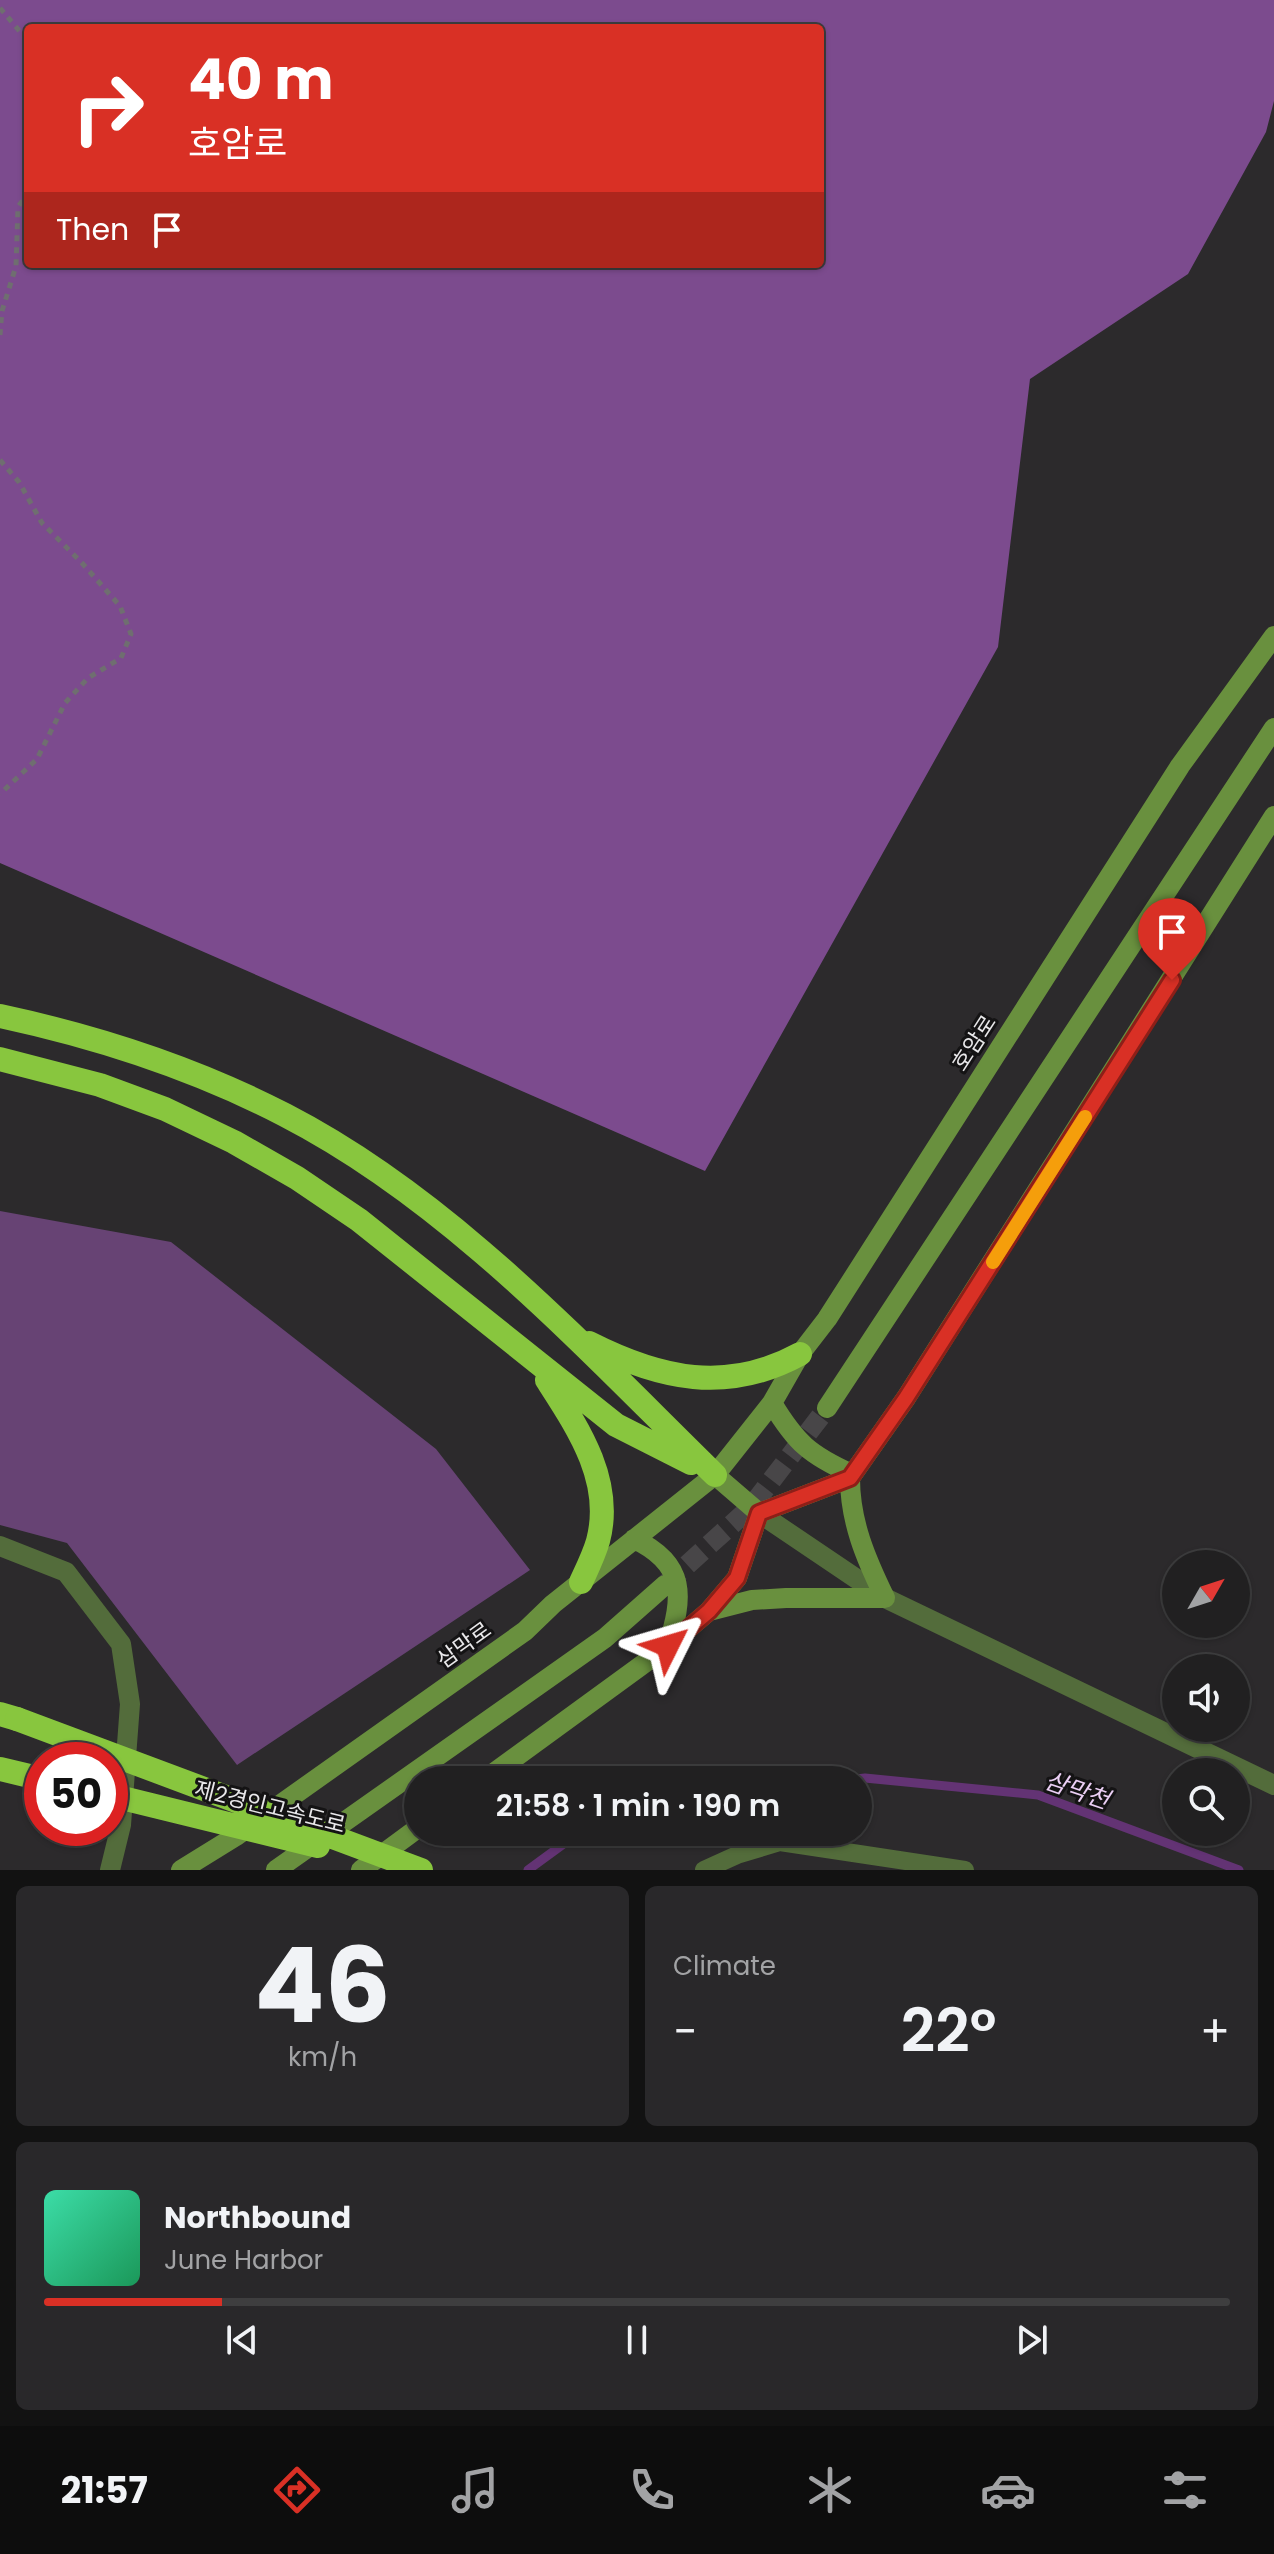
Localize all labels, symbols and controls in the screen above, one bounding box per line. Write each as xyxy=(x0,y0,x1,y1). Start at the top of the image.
text: 40 m xyxy=(188,40,334,119)
icon: right xyxy=(56,56,160,160)
text: 호암로 xyxy=(188,118,287,169)
text: Then xyxy=(56,208,129,251)
icon: arrive xyxy=(145,208,189,252)
pin xyxy=(1138,898,1206,980)
icon: arrive xyxy=(1150,910,1194,954)
street label: 호암로 xyxy=(944,1009,1004,1077)
north arrow xyxy=(1162,1550,1250,1638)
map controls xyxy=(1162,1550,1250,1846)
position arrow xyxy=(626,1604,710,1688)
street label: 삼막로 xyxy=(430,1615,498,1675)
button: sound xyxy=(1162,1654,1250,1742)
speed limit sign: 50 xyxy=(24,1742,128,1846)
button: search xyxy=(1162,1758,1250,1846)
water label: 삼막천 xyxy=(1040,1764,1116,1817)
street label: 제2경인고속도로 xyxy=(191,1773,349,1841)
text: 21:58 · 1 min · 190 m xyxy=(496,1784,780,1827)
text: 46 xyxy=(254,1913,391,2058)
text: Climate xyxy=(673,1948,776,1984)
text: 22° xyxy=(901,1989,996,2073)
text: − xyxy=(673,2001,697,2062)
text: + xyxy=(1200,2001,1230,2062)
text: km/h xyxy=(288,2039,357,2075)
text: Northbound xyxy=(164,2196,351,2239)
text: June Harbor xyxy=(164,2242,323,2278)
icon: previous xyxy=(220,2318,264,2362)
icon: pause xyxy=(615,2318,659,2362)
icon: next xyxy=(1010,2318,1054,2362)
icon: directions xyxy=(269,2462,325,2518)
icon: music xyxy=(447,2462,503,2518)
icon: phone xyxy=(624,2462,680,2518)
icon: climate xyxy=(802,2462,858,2518)
icon: car xyxy=(980,2462,1036,2518)
icon: filters xyxy=(1157,2462,1213,2518)
text: 21:57 xyxy=(61,2465,148,2516)

